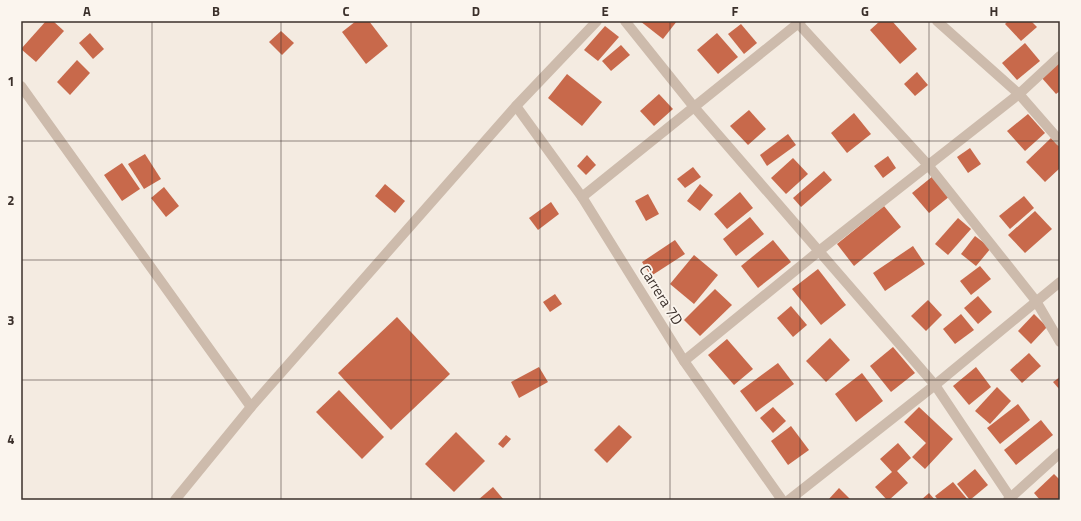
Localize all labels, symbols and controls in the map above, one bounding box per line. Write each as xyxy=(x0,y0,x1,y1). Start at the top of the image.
text: A xyxy=(83,1,91,21)
text: B xyxy=(212,1,220,21)
text: C xyxy=(342,1,350,21)
text: D xyxy=(472,1,480,21)
text: E xyxy=(601,1,609,21)
text: F xyxy=(732,1,739,21)
text: G xyxy=(861,1,869,21)
text: H xyxy=(990,1,998,21)
text: 1 xyxy=(7,71,15,91)
text: 2 xyxy=(7,190,15,210)
street label: Carrera 7D xyxy=(634,260,689,329)
text: 3 xyxy=(7,310,15,330)
text: 4 xyxy=(7,429,15,449)

